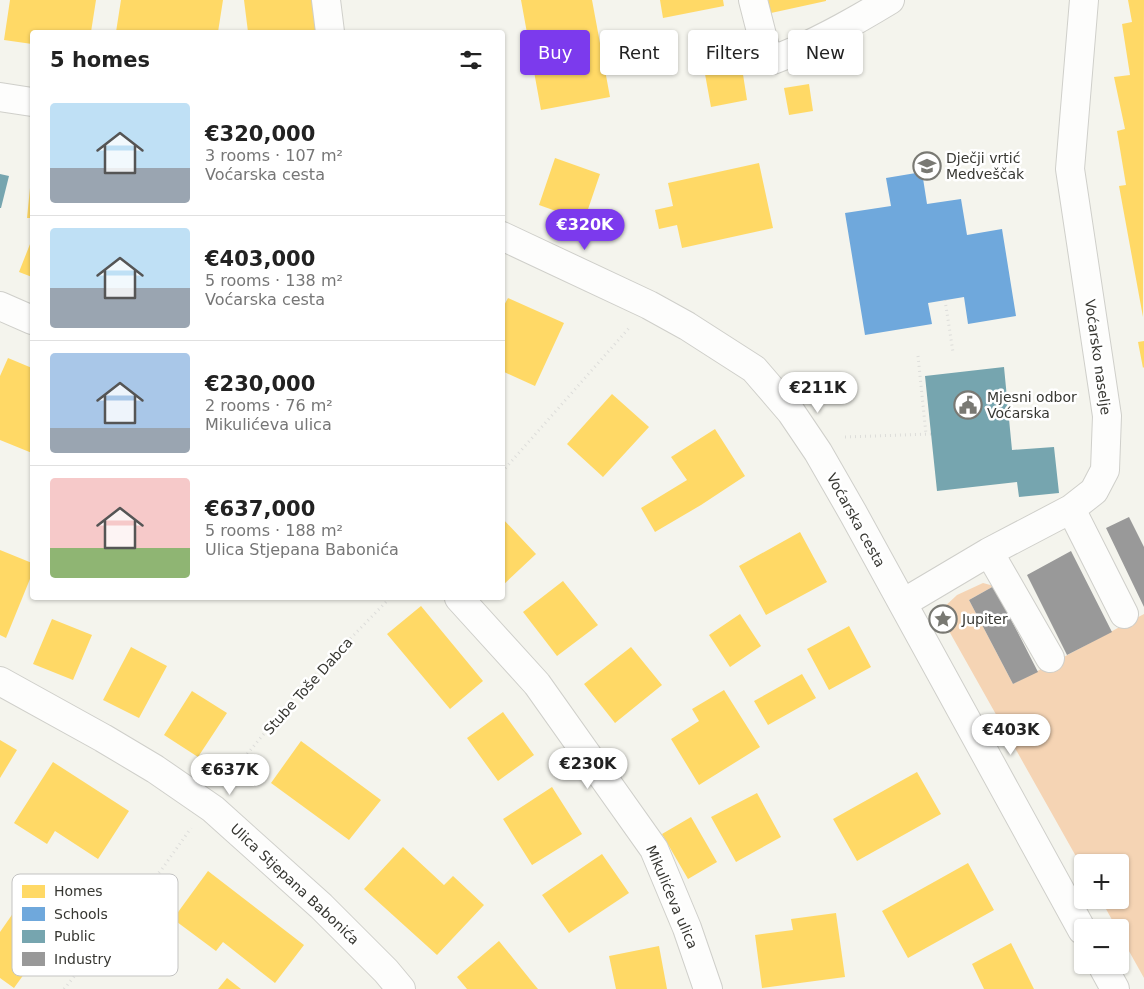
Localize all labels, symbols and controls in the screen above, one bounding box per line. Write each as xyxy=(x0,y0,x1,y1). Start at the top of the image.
chip: Buy xyxy=(520,30,590,75)
chip: Rent xyxy=(600,30,678,75)
chip: Filters xyxy=(688,30,778,75)
chip: New xyxy=(788,30,863,75)
icon: filters xyxy=(457,46,485,74)
text: 5 homes xyxy=(50,48,150,72)
text: €320,000 xyxy=(205,122,315,146)
icon: home xyxy=(90,123,150,183)
text: 3 rooms · 107 m² xyxy=(205,146,343,165)
place label: Dječji vrtić Medveščak xyxy=(946,150,1025,182)
school or university icon: Dječji vrtić Medveščak xyxy=(912,151,942,181)
text: Voćarska cesta xyxy=(205,165,325,184)
pin: €320K xyxy=(550,208,620,251)
text: €320K xyxy=(557,215,613,234)
text: €403,000 xyxy=(205,247,315,271)
icon: home xyxy=(90,248,150,308)
text: 5 rooms · 138 m² xyxy=(205,271,343,290)
text: Voćarska cesta xyxy=(205,290,325,309)
street label: Voćarsko naselje xyxy=(1082,298,1114,416)
text: €230,000 xyxy=(205,372,315,396)
pin: €211K xyxy=(783,372,853,414)
icon: home xyxy=(90,373,150,433)
text: €211K xyxy=(790,378,846,397)
place label: Mjesni odbor Voćarska xyxy=(987,389,1077,421)
public building icon: Mjesni odbor Voćarska xyxy=(953,390,983,420)
text: 2 rooms · 76 m² xyxy=(205,396,333,415)
text: Mikulićeva ulica xyxy=(205,415,332,434)
street label: Voćarska cesta xyxy=(824,470,888,570)
text: €637,000 xyxy=(205,497,315,521)
icon: home xyxy=(90,498,150,558)
text: 5 rooms · 188 m² xyxy=(205,521,343,540)
text: Ulica Stjepana Babonića xyxy=(205,540,399,559)
place icon: Jupiter xyxy=(928,604,958,634)
place label: Jupiter xyxy=(961,611,1008,627)
street label: Stube Toše Dabca xyxy=(260,634,356,738)
pin: €403K xyxy=(976,714,1046,756)
text: €403K xyxy=(983,720,1039,739)
pin: €230K xyxy=(553,748,623,790)
pin: €637K xyxy=(195,754,265,796)
text: €230K xyxy=(560,754,616,773)
text: €637K xyxy=(202,760,258,779)
street label: Ulica Stjepana Babonića xyxy=(227,820,363,948)
street label: Mikulićeva ulica xyxy=(643,843,701,951)
map controls xyxy=(1074,854,1129,974)
button: + xyxy=(1074,854,1129,909)
legend xyxy=(12,874,178,976)
text: Homes xyxy=(54,883,103,899)
text: Schools xyxy=(54,906,108,922)
button: − xyxy=(1074,919,1129,974)
text: Public xyxy=(54,928,95,944)
text: Industry xyxy=(54,951,112,967)

